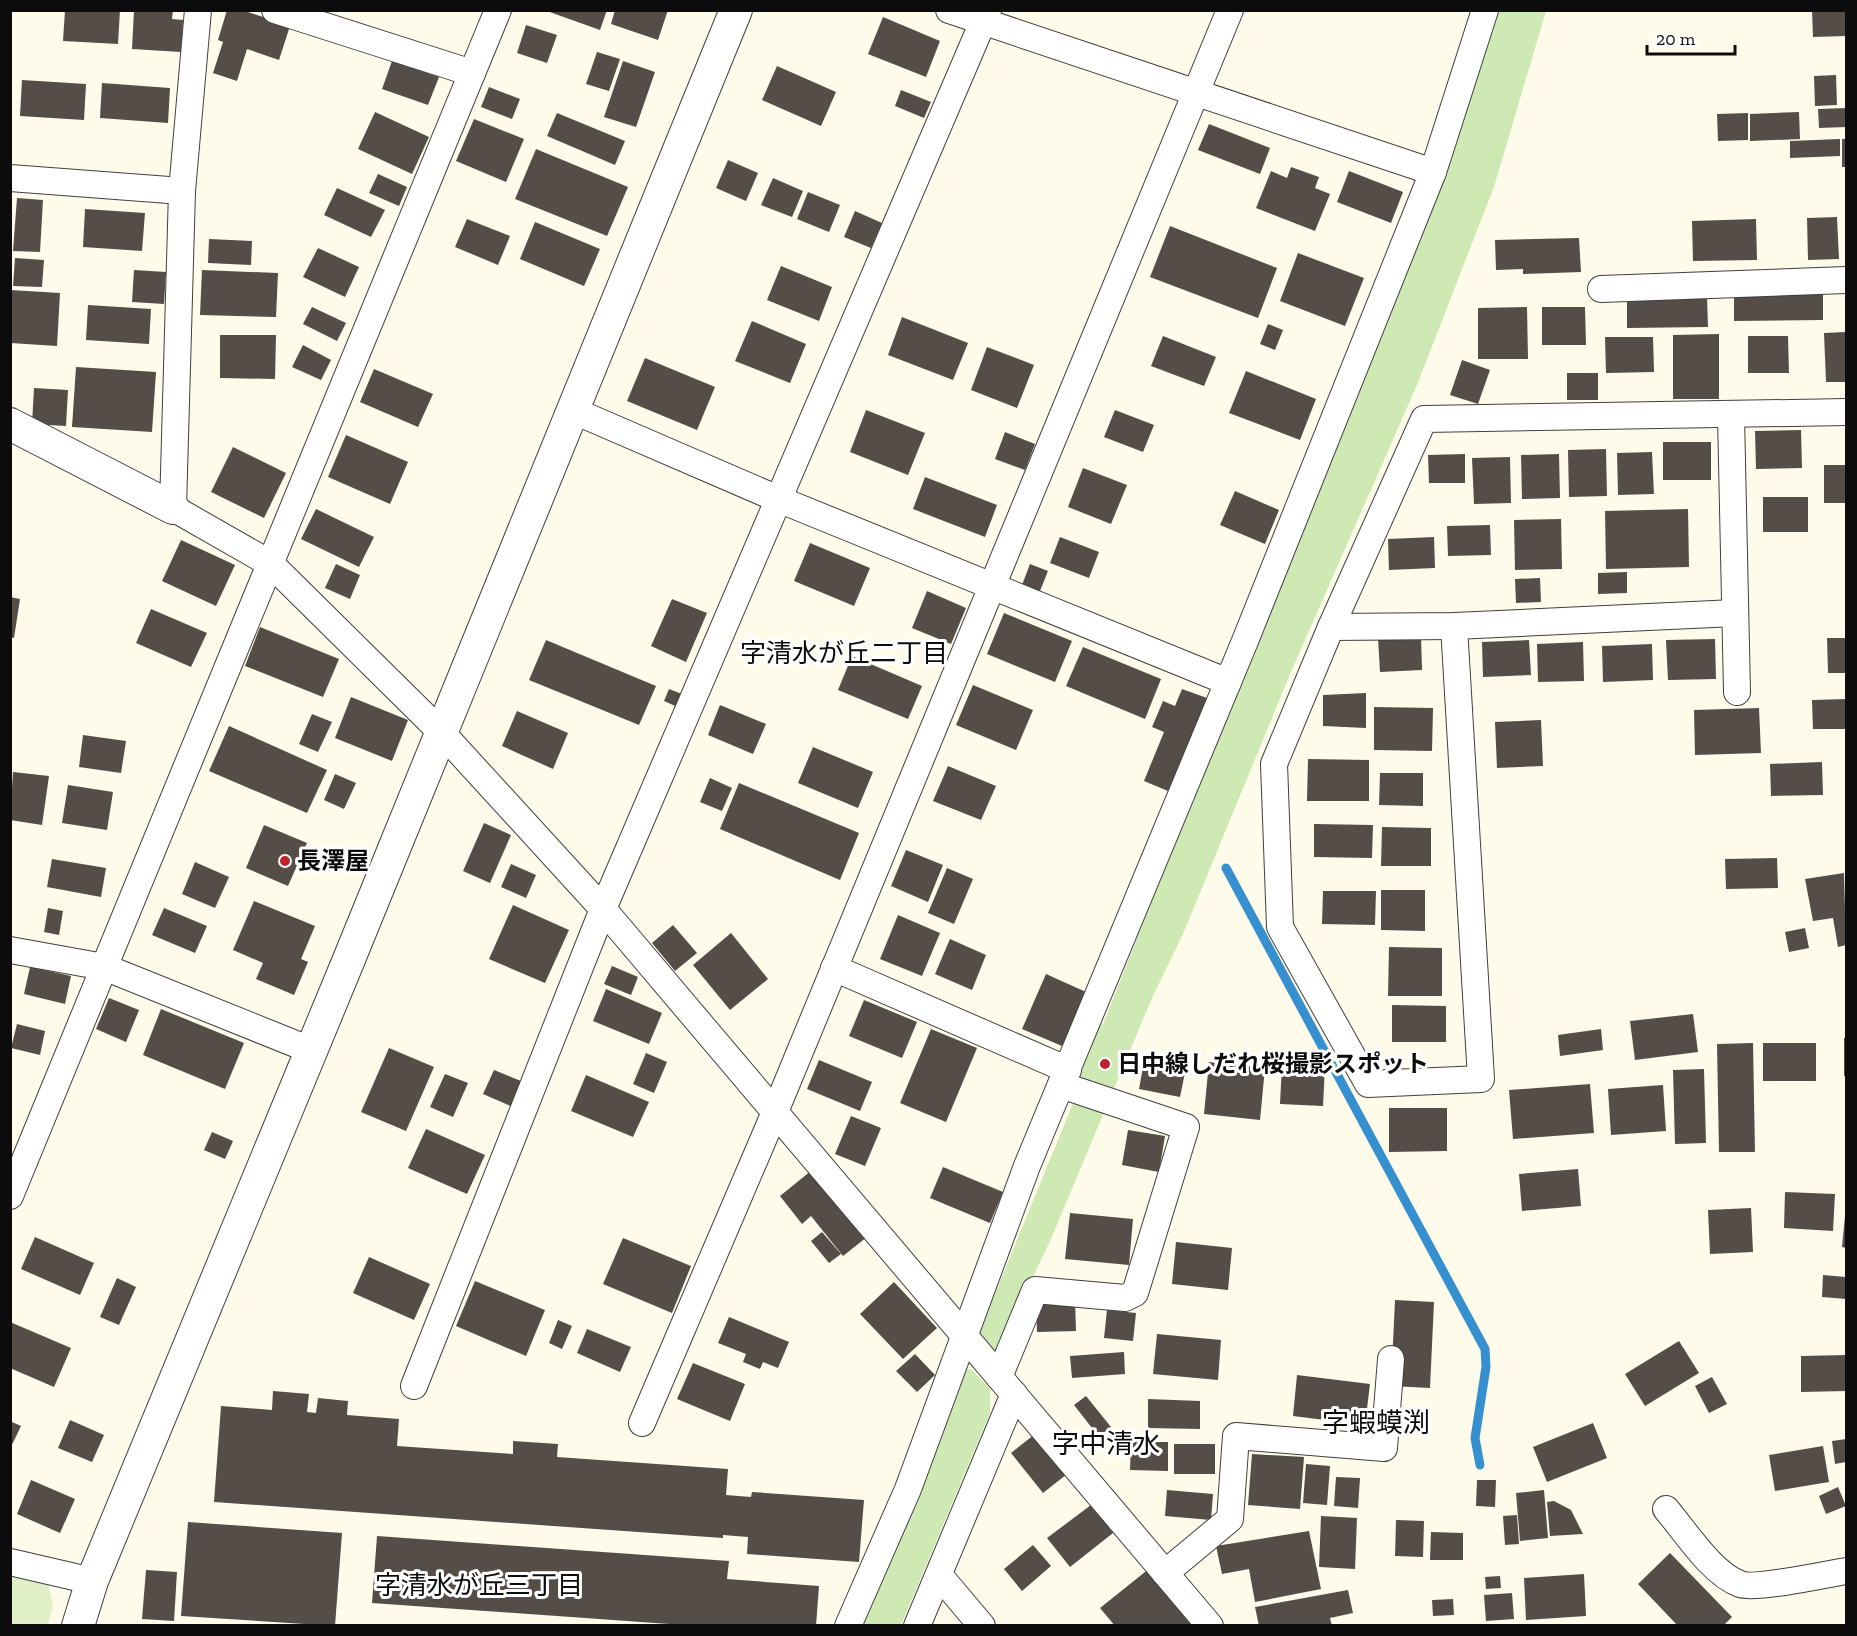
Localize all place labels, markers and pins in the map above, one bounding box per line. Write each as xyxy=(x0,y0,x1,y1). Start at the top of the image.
place label: 長澤屋 xyxy=(297,846,369,875)
marker: 長澤屋 xyxy=(278,854,292,868)
place label: 日中線しだれ桜撮影スポット xyxy=(1117,1049,1429,1078)
marker: 日中線しだれ桜撮影スポット xyxy=(1098,1057,1112,1071)

